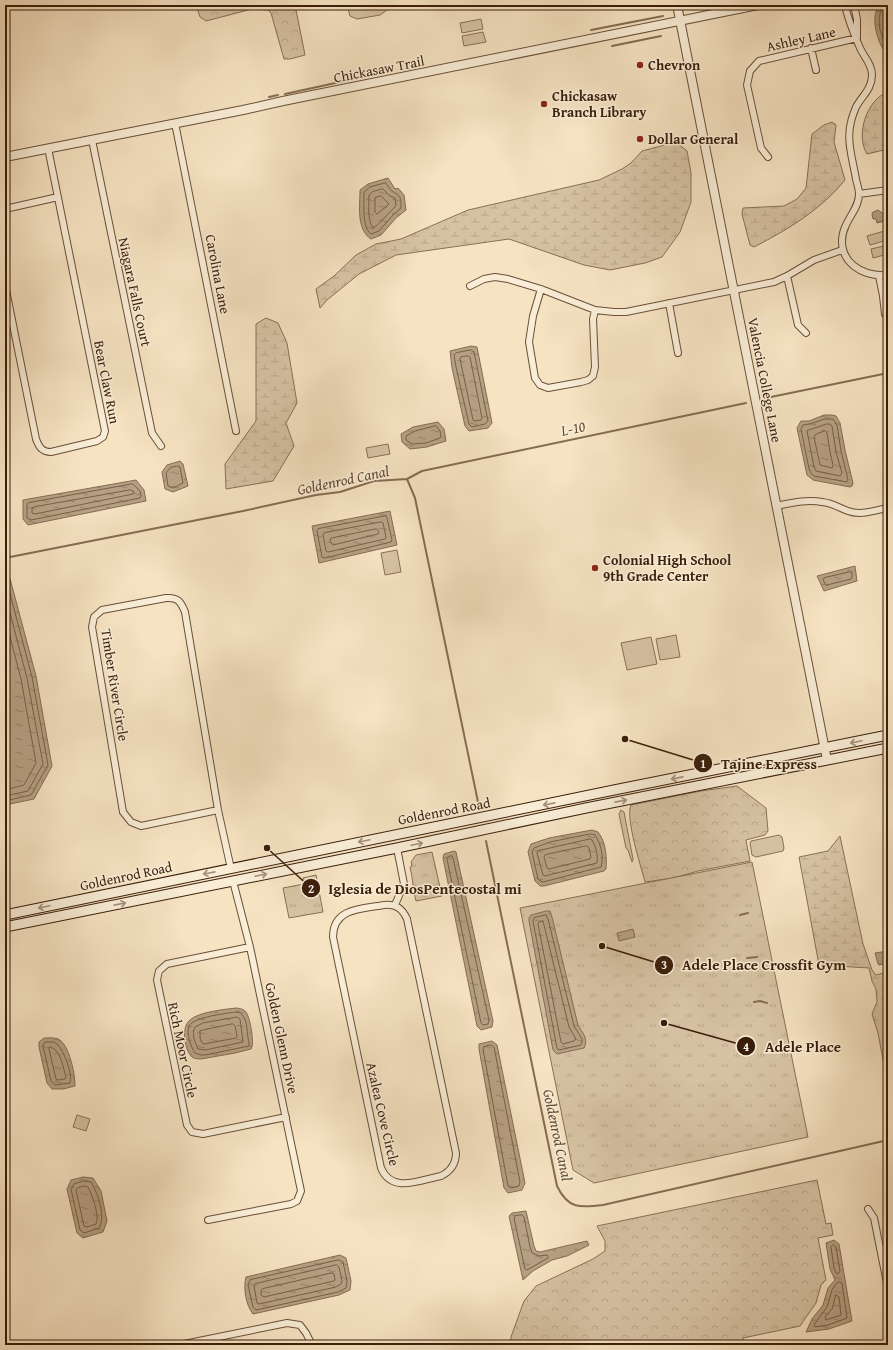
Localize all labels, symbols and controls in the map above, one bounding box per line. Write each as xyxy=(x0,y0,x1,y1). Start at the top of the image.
street label: Ashley Lane xyxy=(764,21,838,57)
street label: Chickasaw Trail xyxy=(332,50,426,88)
place label: Chevron xyxy=(648,55,701,75)
marker: Chevron xyxy=(635,60,645,70)
place label: Chickasaw Branch Library xyxy=(552,86,647,122)
marker: Chickasaw Branch Library xyxy=(539,99,549,109)
place label: Dollar General xyxy=(648,129,739,149)
marker: Dollar General xyxy=(635,134,645,144)
street label: Carolina Lane xyxy=(201,233,236,316)
street label: Niagara Falls Court xyxy=(114,236,156,348)
street label: Valencia College Lane xyxy=(743,316,787,445)
street label: Bear Claw Run xyxy=(89,339,125,425)
water label: L-10 xyxy=(558,415,588,441)
water label: Goldenrod Canal xyxy=(295,460,391,500)
place label: Colonial High School 9th Grade Center xyxy=(603,550,732,586)
marker: Colonial High School 9th Grade Center xyxy=(590,563,600,573)
street label: Timber River Circle xyxy=(96,627,134,743)
one-way arrow xyxy=(850,738,863,746)
callout: Tajine Express xyxy=(693,750,825,777)
text: Tajine Express xyxy=(721,753,817,774)
text: 1 xyxy=(700,755,706,772)
one-way arrow xyxy=(670,774,683,782)
street label: Goldenrod Road xyxy=(396,792,492,830)
one-way arrow xyxy=(615,797,628,805)
one-way arrow xyxy=(543,800,556,808)
one-way arrow xyxy=(358,837,371,845)
one-way arrow xyxy=(411,839,424,847)
street label: Goldenrod Road xyxy=(78,856,174,896)
one-way arrow xyxy=(203,869,216,877)
one-way arrow xyxy=(254,871,267,879)
callout: Iglesia de DiosPentecostal mi xyxy=(301,875,530,902)
text: Iglesia de DiosPentecostal mi xyxy=(328,878,522,899)
text: 2 xyxy=(308,880,314,897)
one-way arrow xyxy=(113,900,126,908)
one-way arrow xyxy=(37,904,50,912)
callout: Adele Place Crossfit Gym xyxy=(654,951,854,978)
text: Adele Place Crossfit Gym xyxy=(682,954,846,975)
text: 3 xyxy=(661,956,667,973)
street label: Golden Glenn Drive xyxy=(260,981,304,1096)
street label: Rich Moor Circle xyxy=(163,1000,203,1100)
callout: Adele Place xyxy=(736,1033,849,1060)
text: Adele Place xyxy=(765,1036,841,1057)
text: 4 xyxy=(743,1038,749,1055)
street label: Azalea Cove Circle xyxy=(361,1060,405,1168)
water label: Goldenrod Canal xyxy=(538,1087,578,1183)

